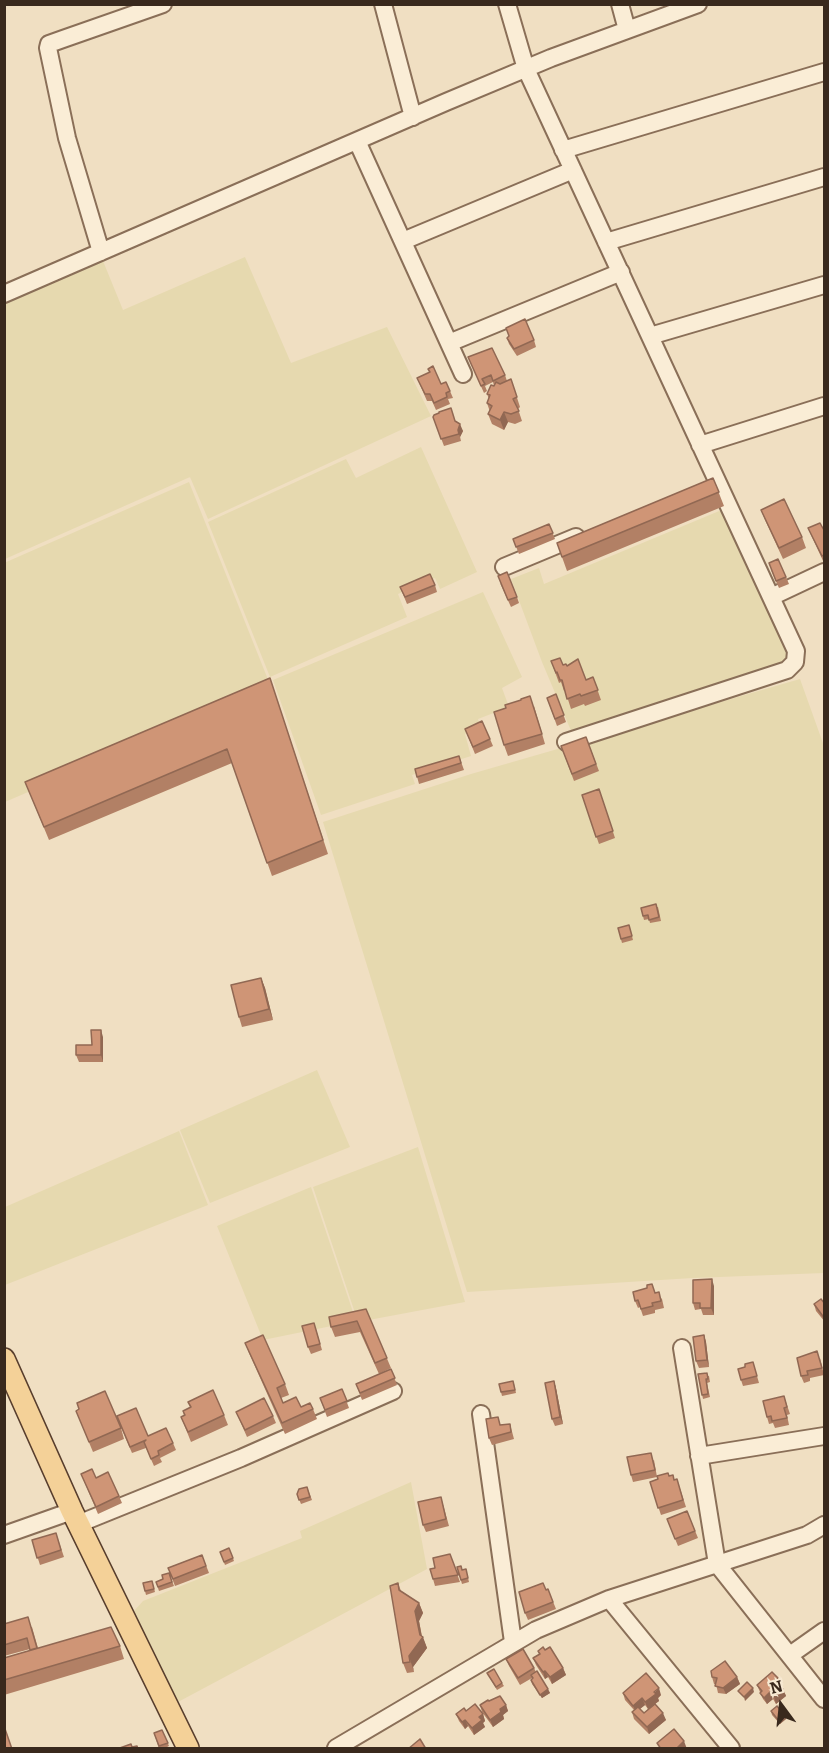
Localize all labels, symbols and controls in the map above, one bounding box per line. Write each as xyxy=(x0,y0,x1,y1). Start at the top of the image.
north arrow xyxy=(751,1675,811,1735)
text: N xyxy=(768,1676,785,1698)

